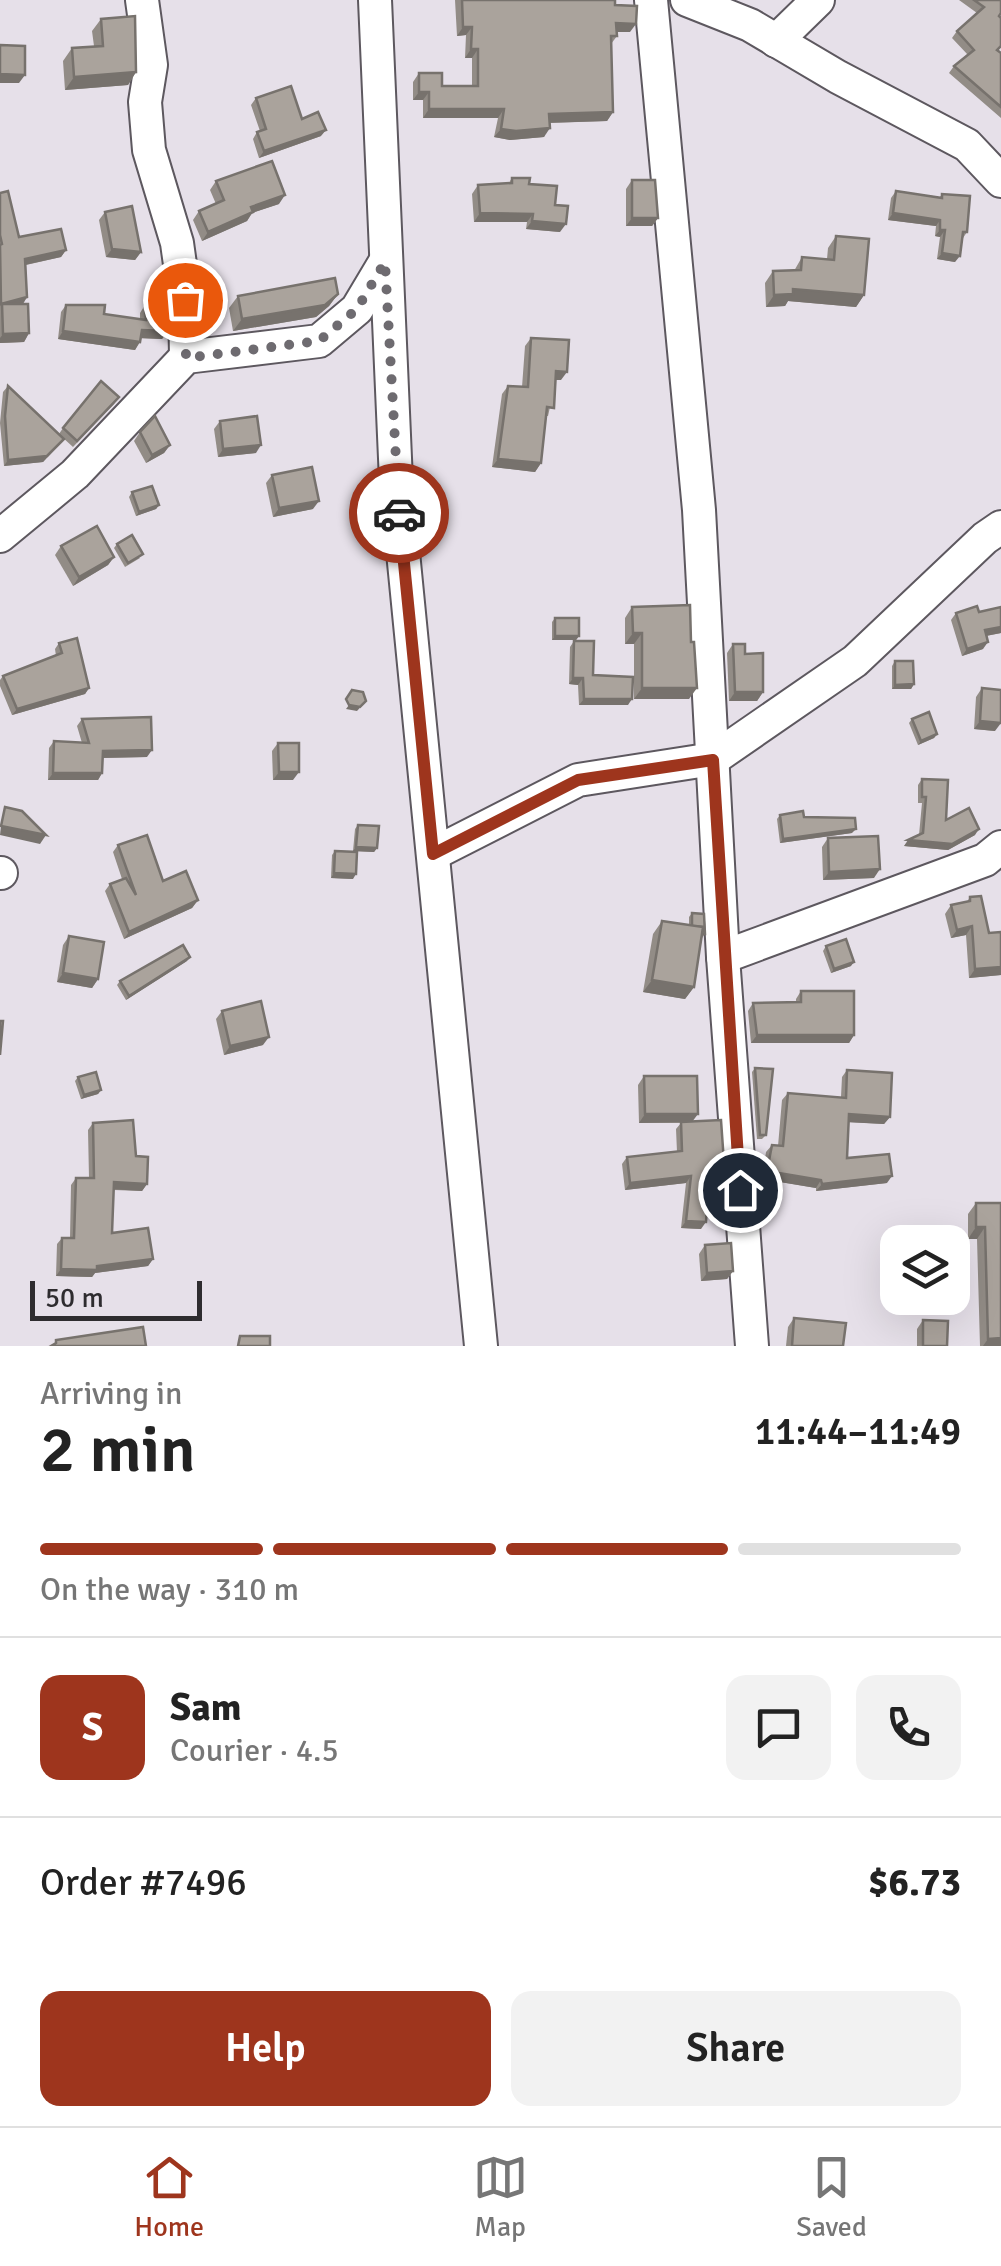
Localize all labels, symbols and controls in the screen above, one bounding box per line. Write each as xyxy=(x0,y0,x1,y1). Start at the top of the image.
pin xyxy=(143,258,228,343)
icon: bag xyxy=(158,273,213,328)
courier xyxy=(349,463,449,563)
icon: car xyxy=(372,486,427,541)
pin xyxy=(698,1148,783,1233)
icon: home xyxy=(713,1163,768,1218)
map controls xyxy=(880,1225,970,1315)
button: layers xyxy=(880,1225,970,1315)
scale bar xyxy=(30,1276,202,1320)
text: 50 m xyxy=(45,1281,104,1315)
text: Arriving in xyxy=(40,1374,182,1413)
text: 11:44–11:49 xyxy=(755,1408,961,1455)
text: 2 min xyxy=(40,1410,196,1490)
text: On the way · 310 m xyxy=(40,1570,299,1609)
button: chat xyxy=(726,1675,831,1780)
button: phone xyxy=(856,1675,961,1780)
text: Sam xyxy=(170,1684,241,1731)
text: S xyxy=(82,1704,103,1751)
text: Courier · 4.5 xyxy=(170,1731,339,1770)
text: Order #7496 xyxy=(40,1859,247,1906)
text: $6.73 xyxy=(868,1859,961,1906)
button: Help xyxy=(40,1991,491,2106)
button: Share xyxy=(511,1991,961,2106)
tab: Home xyxy=(134,2150,204,2244)
tab: Map xyxy=(473,2150,528,2244)
tab: Saved xyxy=(796,2150,867,2244)

